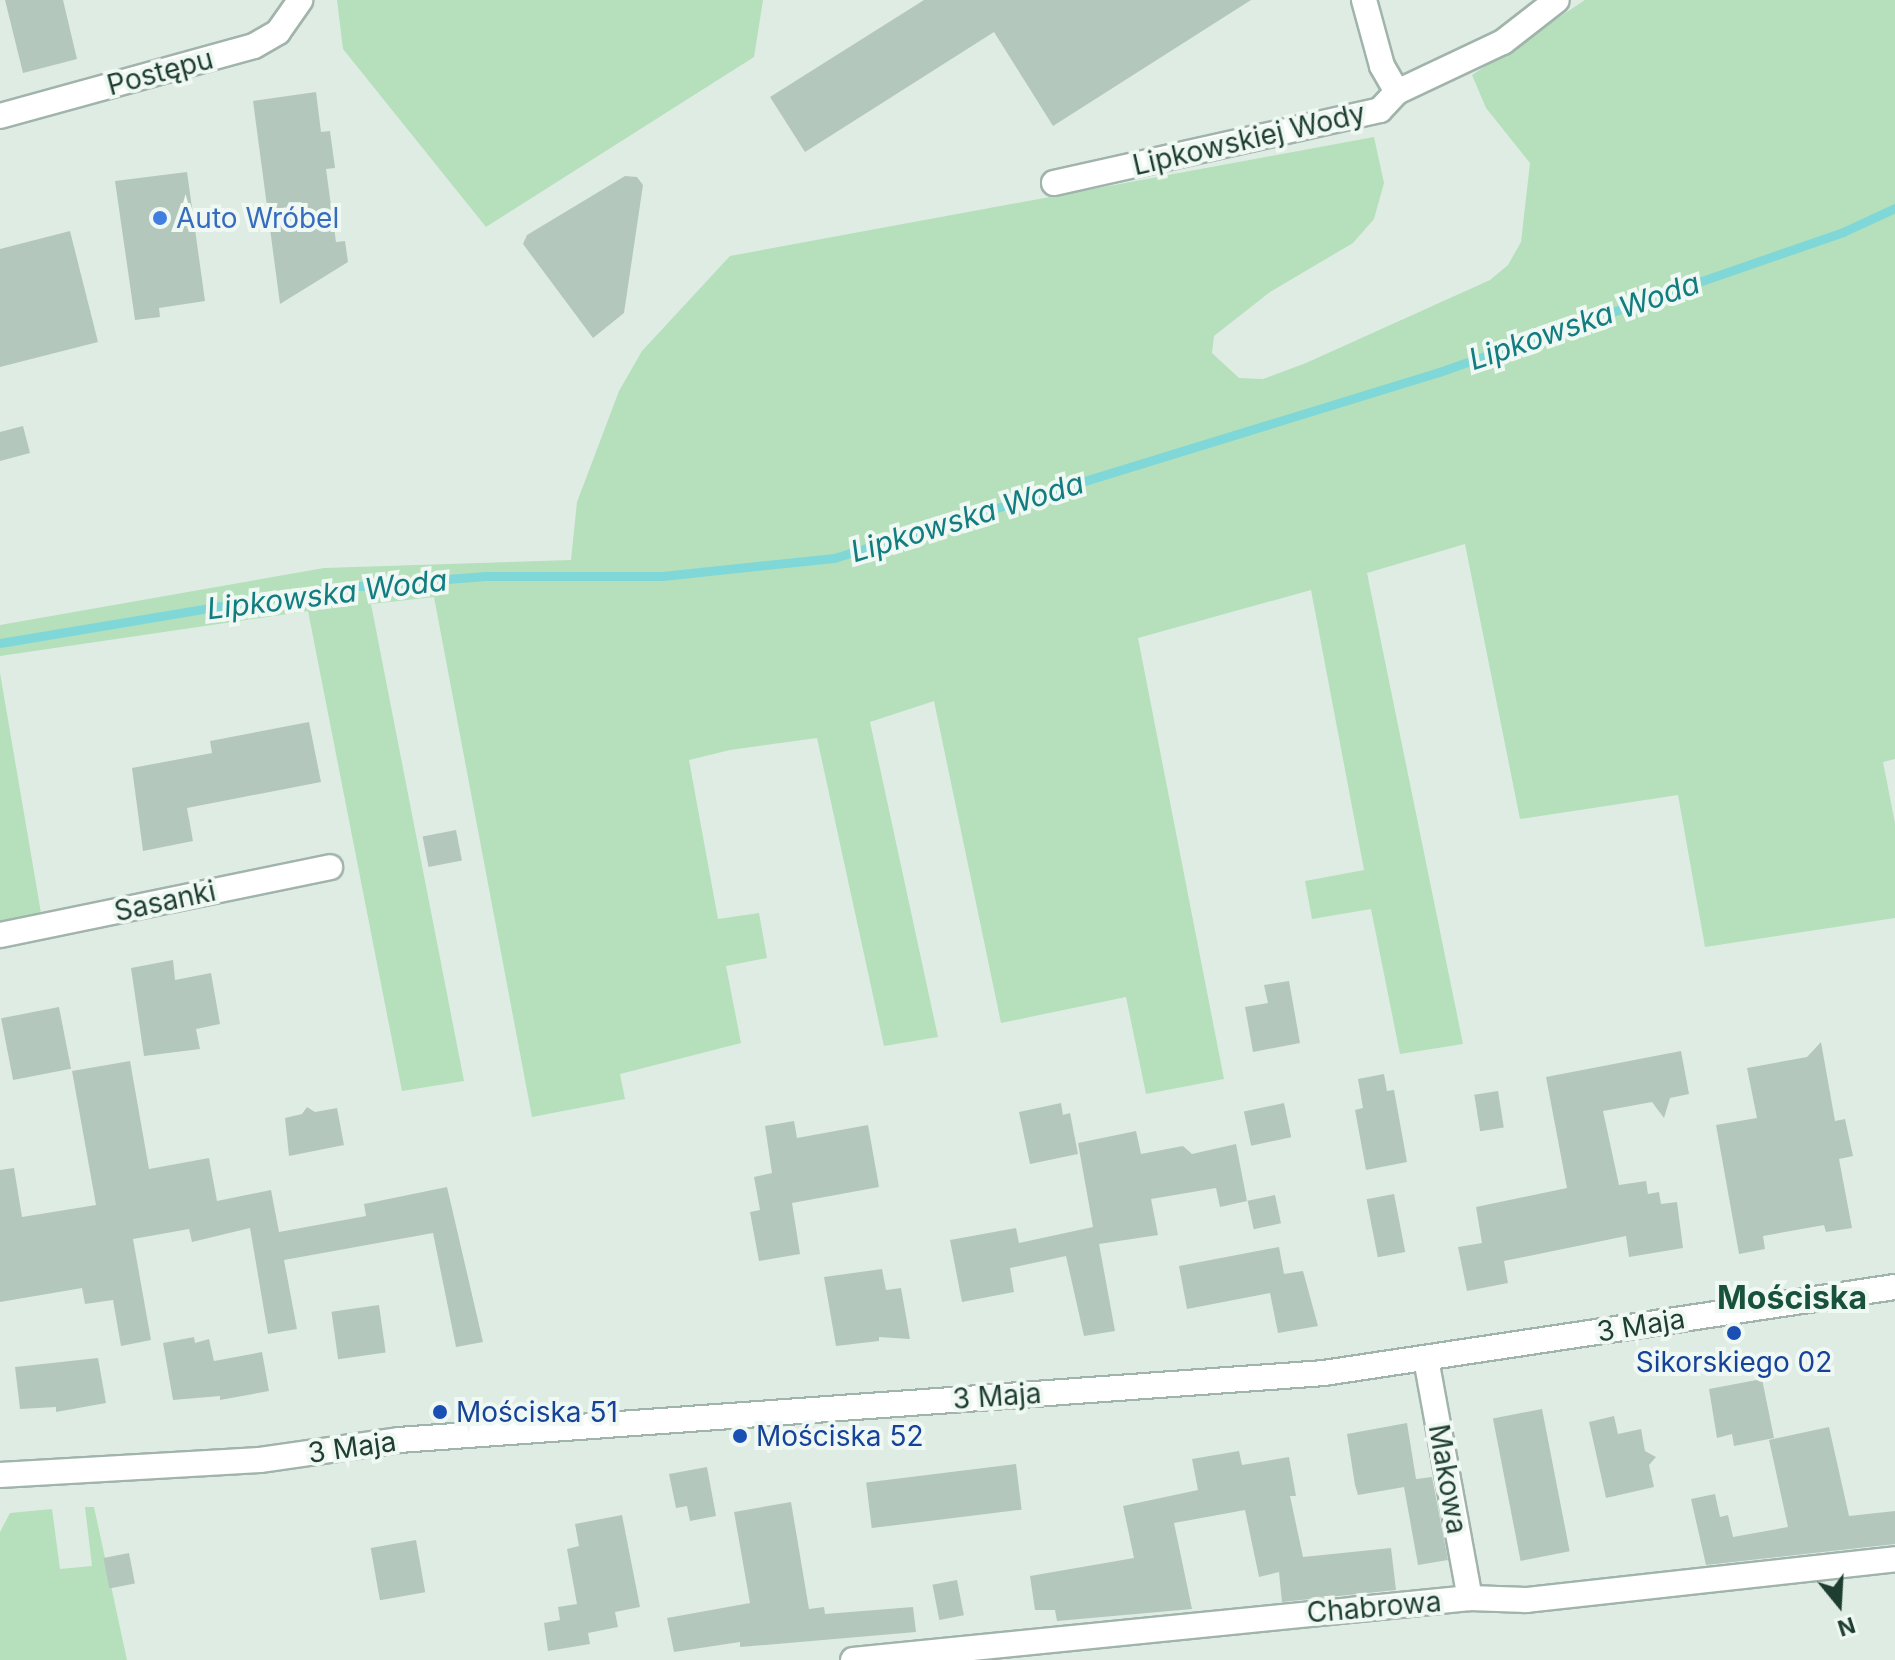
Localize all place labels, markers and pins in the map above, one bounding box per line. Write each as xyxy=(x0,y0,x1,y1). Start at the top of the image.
place label: Auto Wróbel xyxy=(176,201,339,235)
marker: Auto Wróbel xyxy=(151,209,169,227)
marker: Sikorskiego 02 xyxy=(1725,1324,1743,1342)
place label: Sikorskiego 02 xyxy=(1636,1345,1832,1379)
place label: Mościska 51 xyxy=(456,1395,618,1429)
marker: Mościska 51 xyxy=(431,1403,449,1421)
place label: Mościska 52 xyxy=(756,1419,923,1453)
marker: Mościska 52 xyxy=(731,1427,749,1445)

